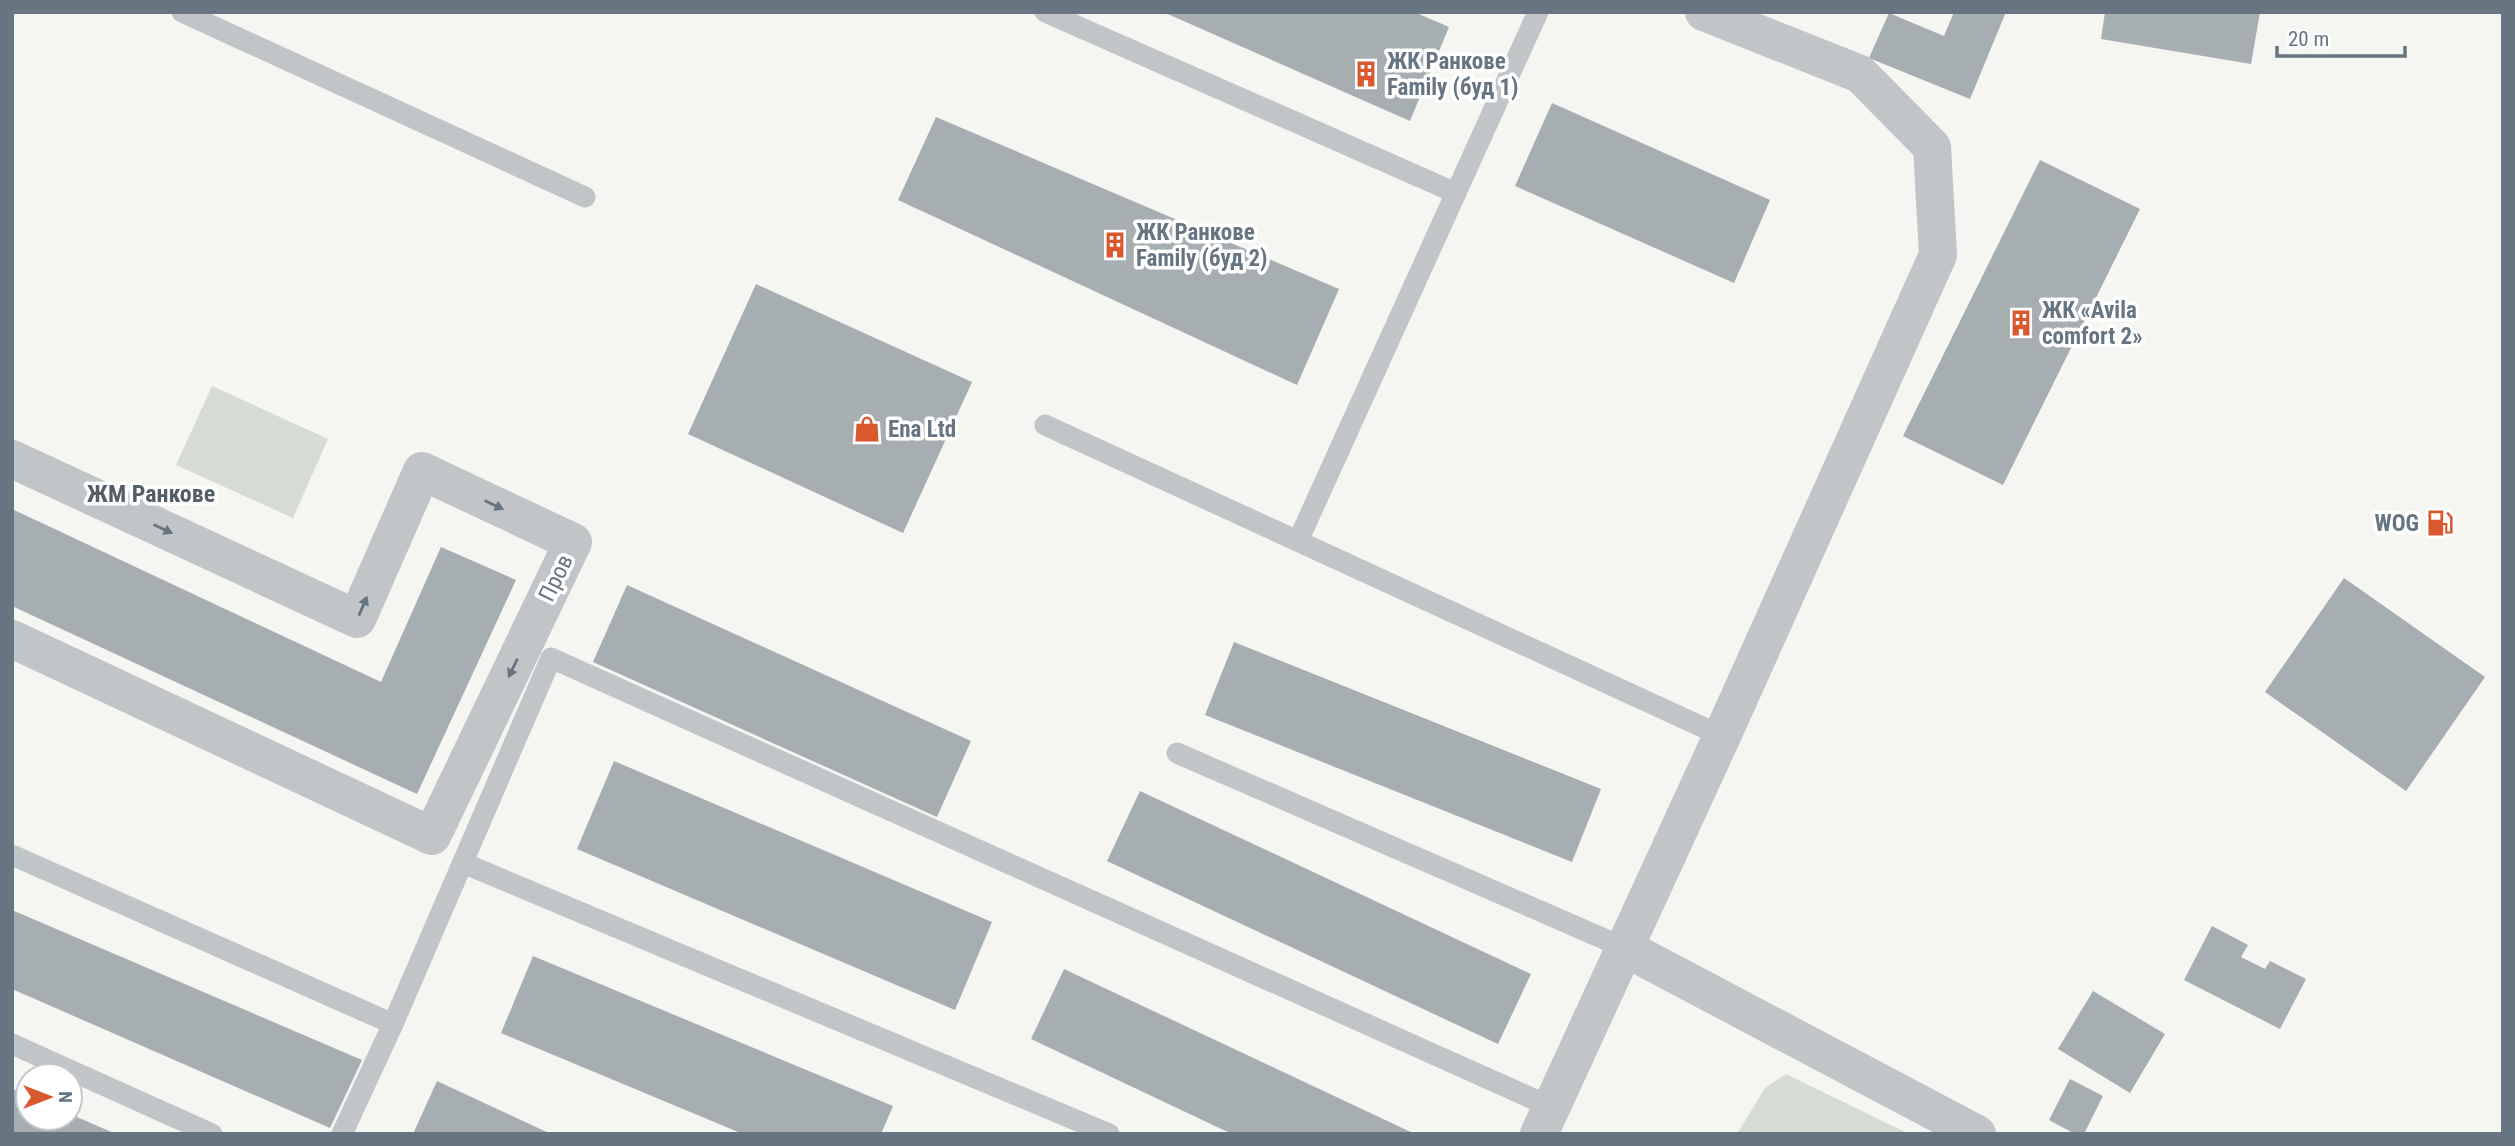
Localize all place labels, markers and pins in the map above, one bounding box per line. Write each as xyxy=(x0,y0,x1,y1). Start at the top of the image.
place label: ЖК Ранкове Family (буд 1) xyxy=(1387,48,1519,101)
building icon: ЖК Ранкове Family (буд 1) xyxy=(1351,59,1381,89)
place label: ЖК Ранкове Family (буд 2) xyxy=(1136,219,1268,272)
building icon: ЖК Ранкове Family (буд 2) xyxy=(1100,230,1130,260)
place label: ЖК «Avila comfort 2» xyxy=(2042,297,2143,350)
building icon: ЖК «Avila comfort 2» xyxy=(2006,308,2036,338)
shop icon: Ena Ltd xyxy=(852,414,882,444)
place label: Ena Ltd xyxy=(888,416,956,443)
fuel station icon: WOG xyxy=(2425,508,2455,538)
place label: WOG xyxy=(2374,510,2419,537)

